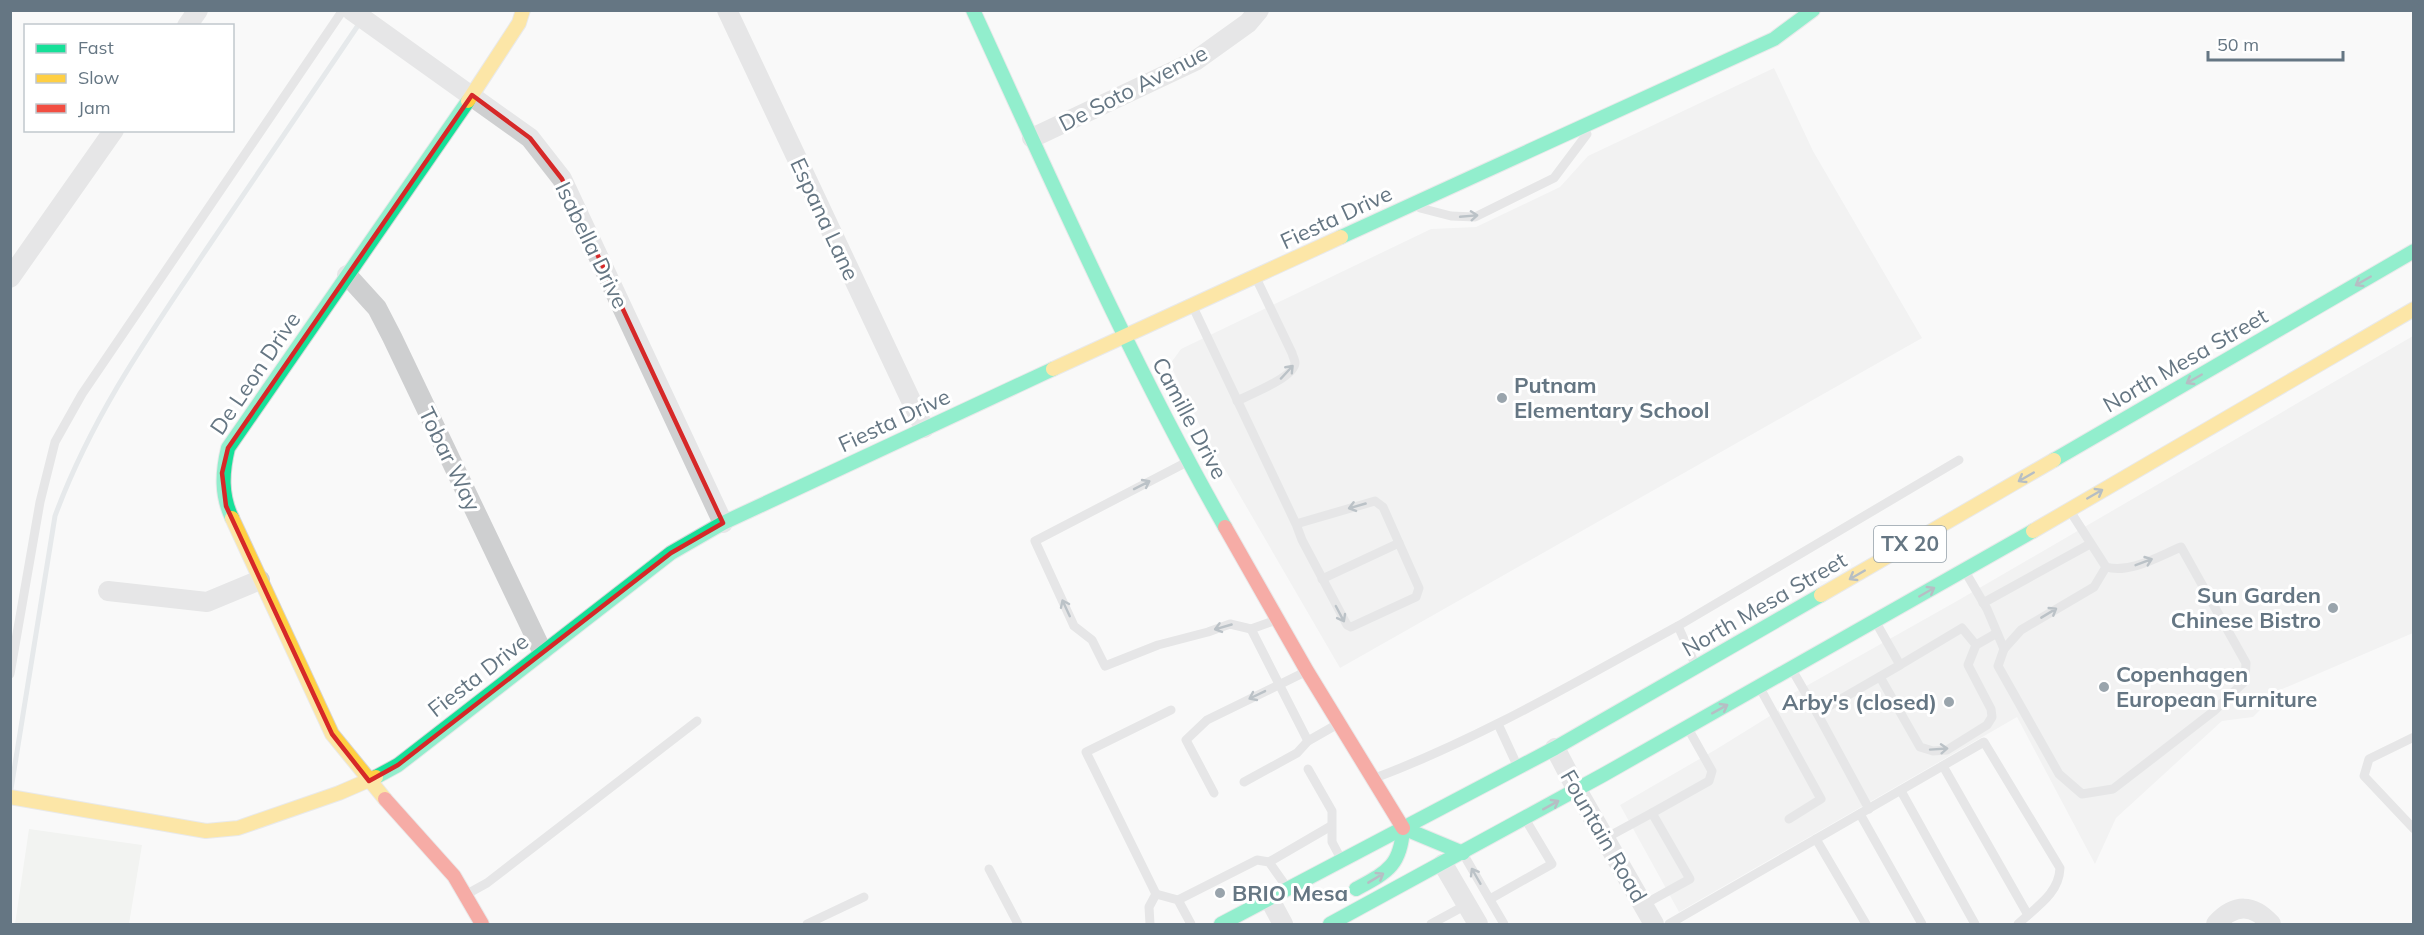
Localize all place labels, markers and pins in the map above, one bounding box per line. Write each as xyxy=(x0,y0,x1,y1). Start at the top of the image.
place label: Putnam Elementary School xyxy=(1514,371,1710,424)
marker: Putnam Elementary School xyxy=(1495,391,1509,405)
place label: Sun Garden Chinese Bistro xyxy=(2171,581,2321,634)
marker: Sun Garden Chinese Bistro xyxy=(2326,601,2340,615)
place label: Copenhagen European Furniture xyxy=(2116,660,2317,713)
marker: Copenhagen European Furniture xyxy=(2097,680,2111,694)
place label: Arby's (closed) xyxy=(1782,688,1937,716)
marker: Arby's (closed) xyxy=(1942,695,1956,709)
place label: BRIO Mesa xyxy=(1232,879,1348,907)
marker: BRIO Mesa xyxy=(1213,886,1227,900)

